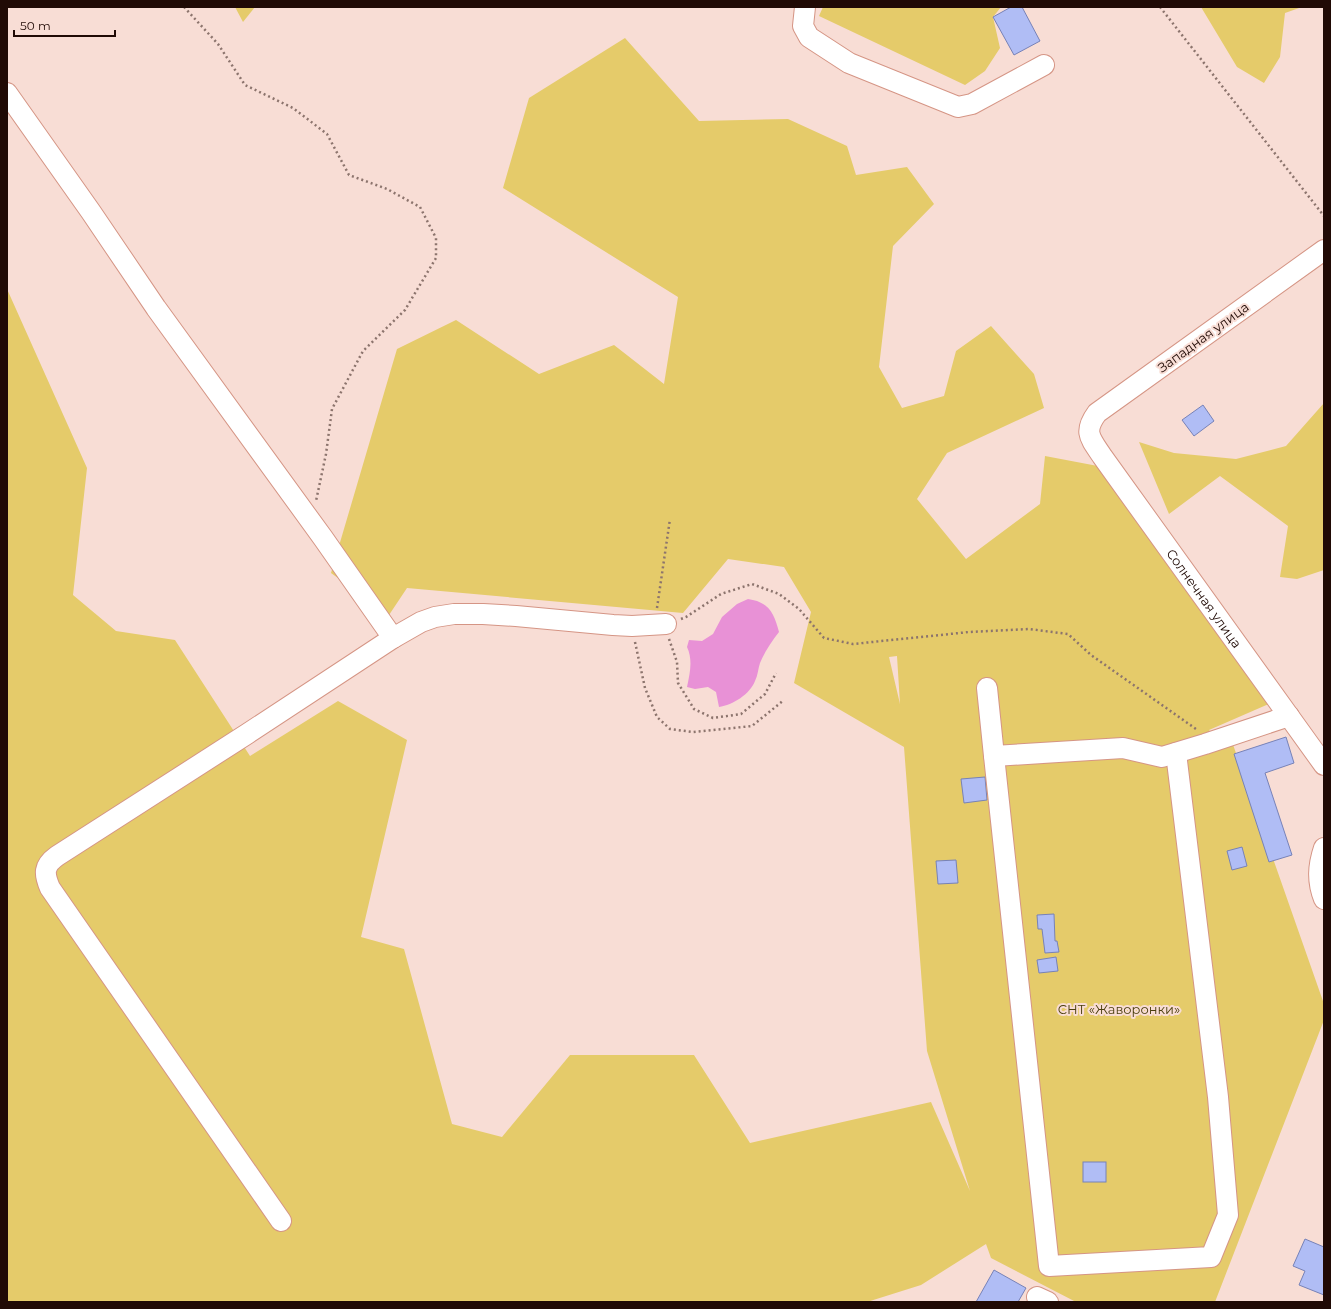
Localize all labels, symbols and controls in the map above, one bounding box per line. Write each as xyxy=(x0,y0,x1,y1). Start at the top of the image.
scale bar xyxy=(14,12,115,38)
text: 50 m xyxy=(20,18,51,33)
street label: Западная улица xyxy=(1154,299,1252,375)
street label: Солнечная улица xyxy=(1163,546,1245,651)
park label: СНТ «Жаворонки» xyxy=(1058,1001,1180,1017)

